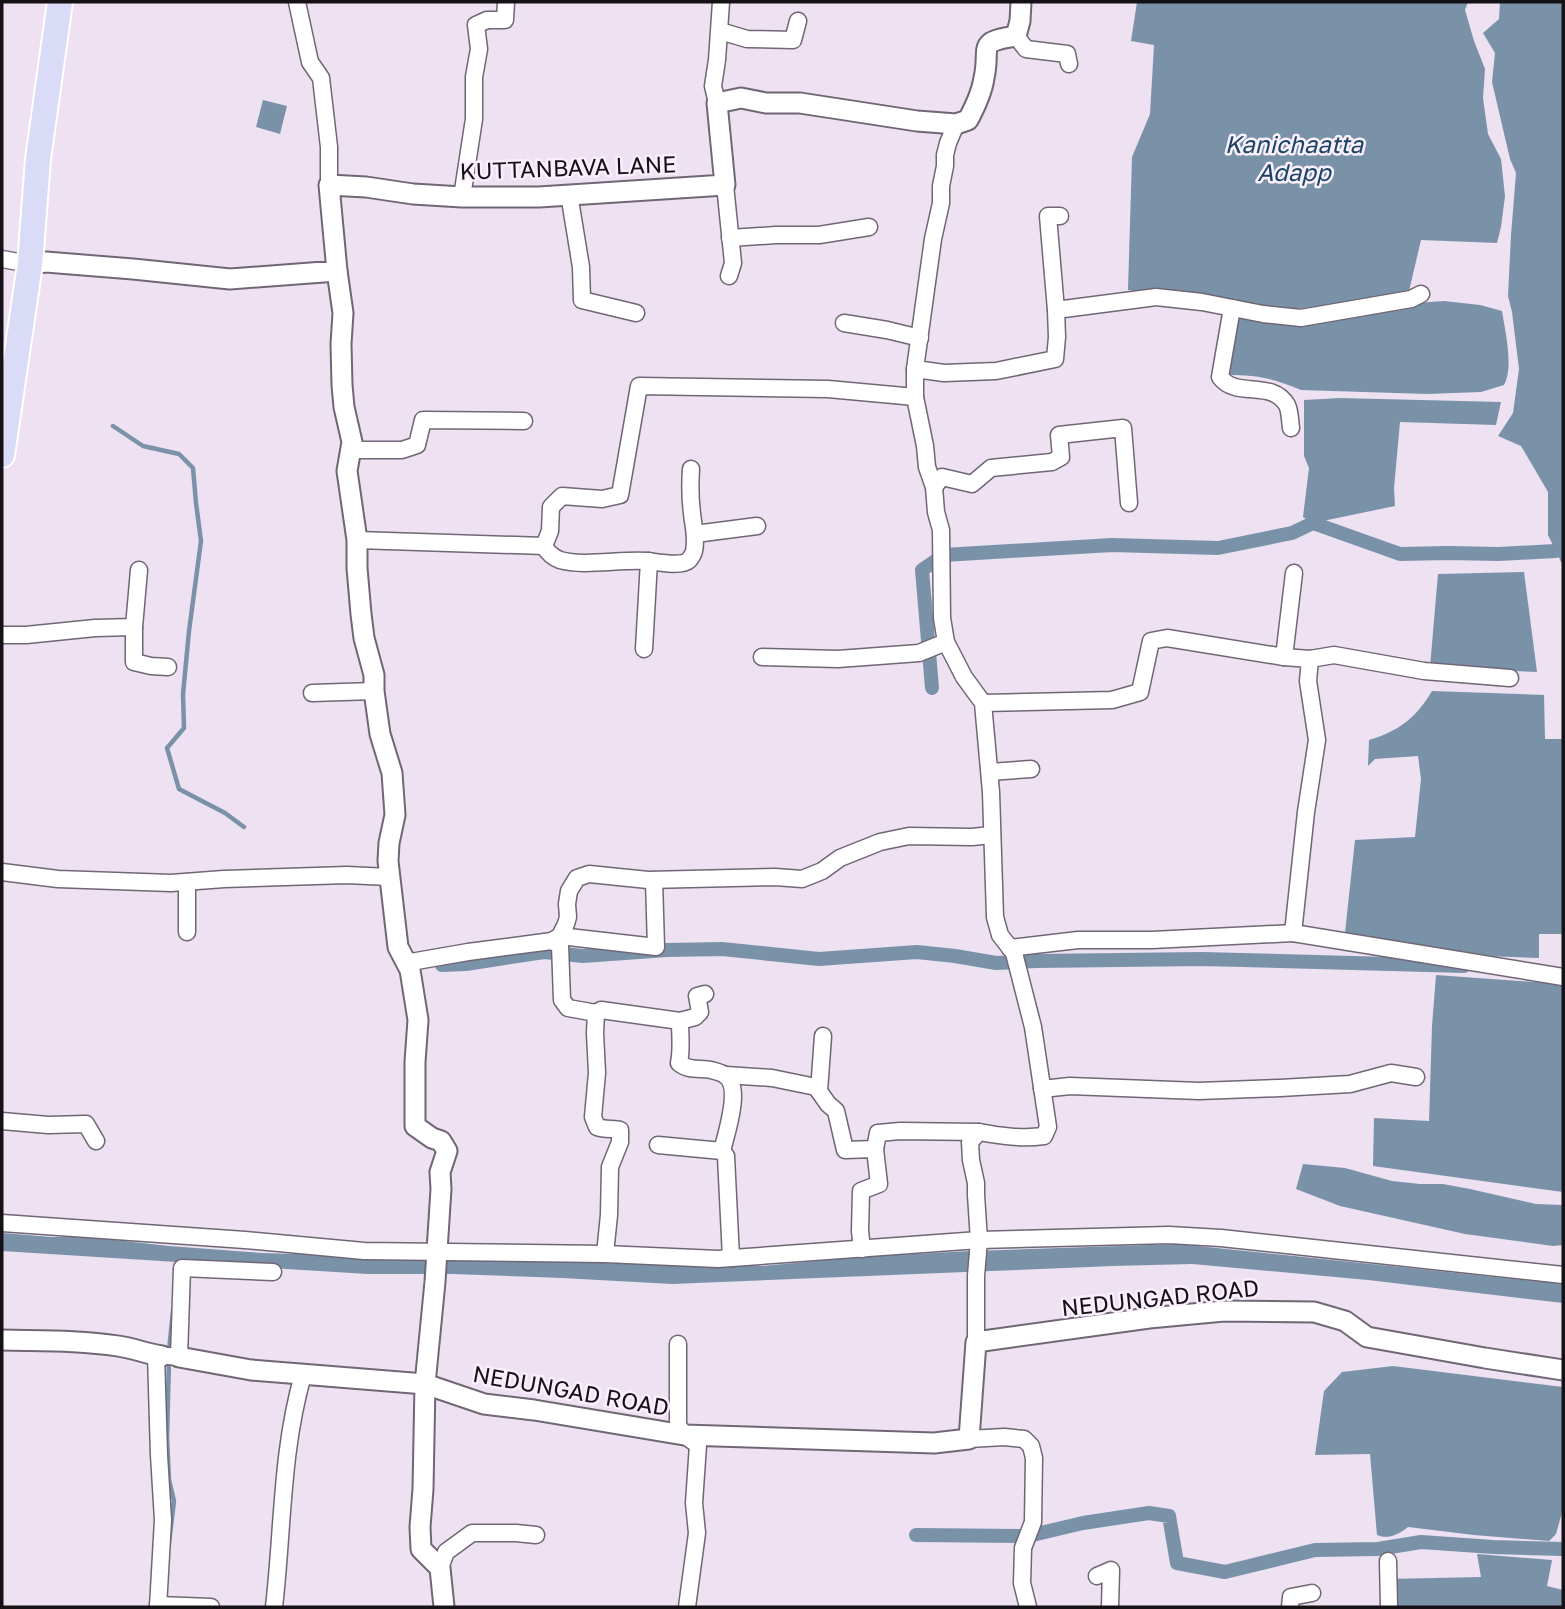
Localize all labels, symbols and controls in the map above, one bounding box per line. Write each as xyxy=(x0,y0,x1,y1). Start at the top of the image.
water label: Kanichaatta Adapp xyxy=(1225,129,1365,186)
street label: KUTTANBAVA LANE xyxy=(459,149,677,185)
street label: NEDUNGAD ROAD xyxy=(1060,1273,1260,1321)
street label: NEDUNGAD ROAD xyxy=(471,1359,671,1421)

